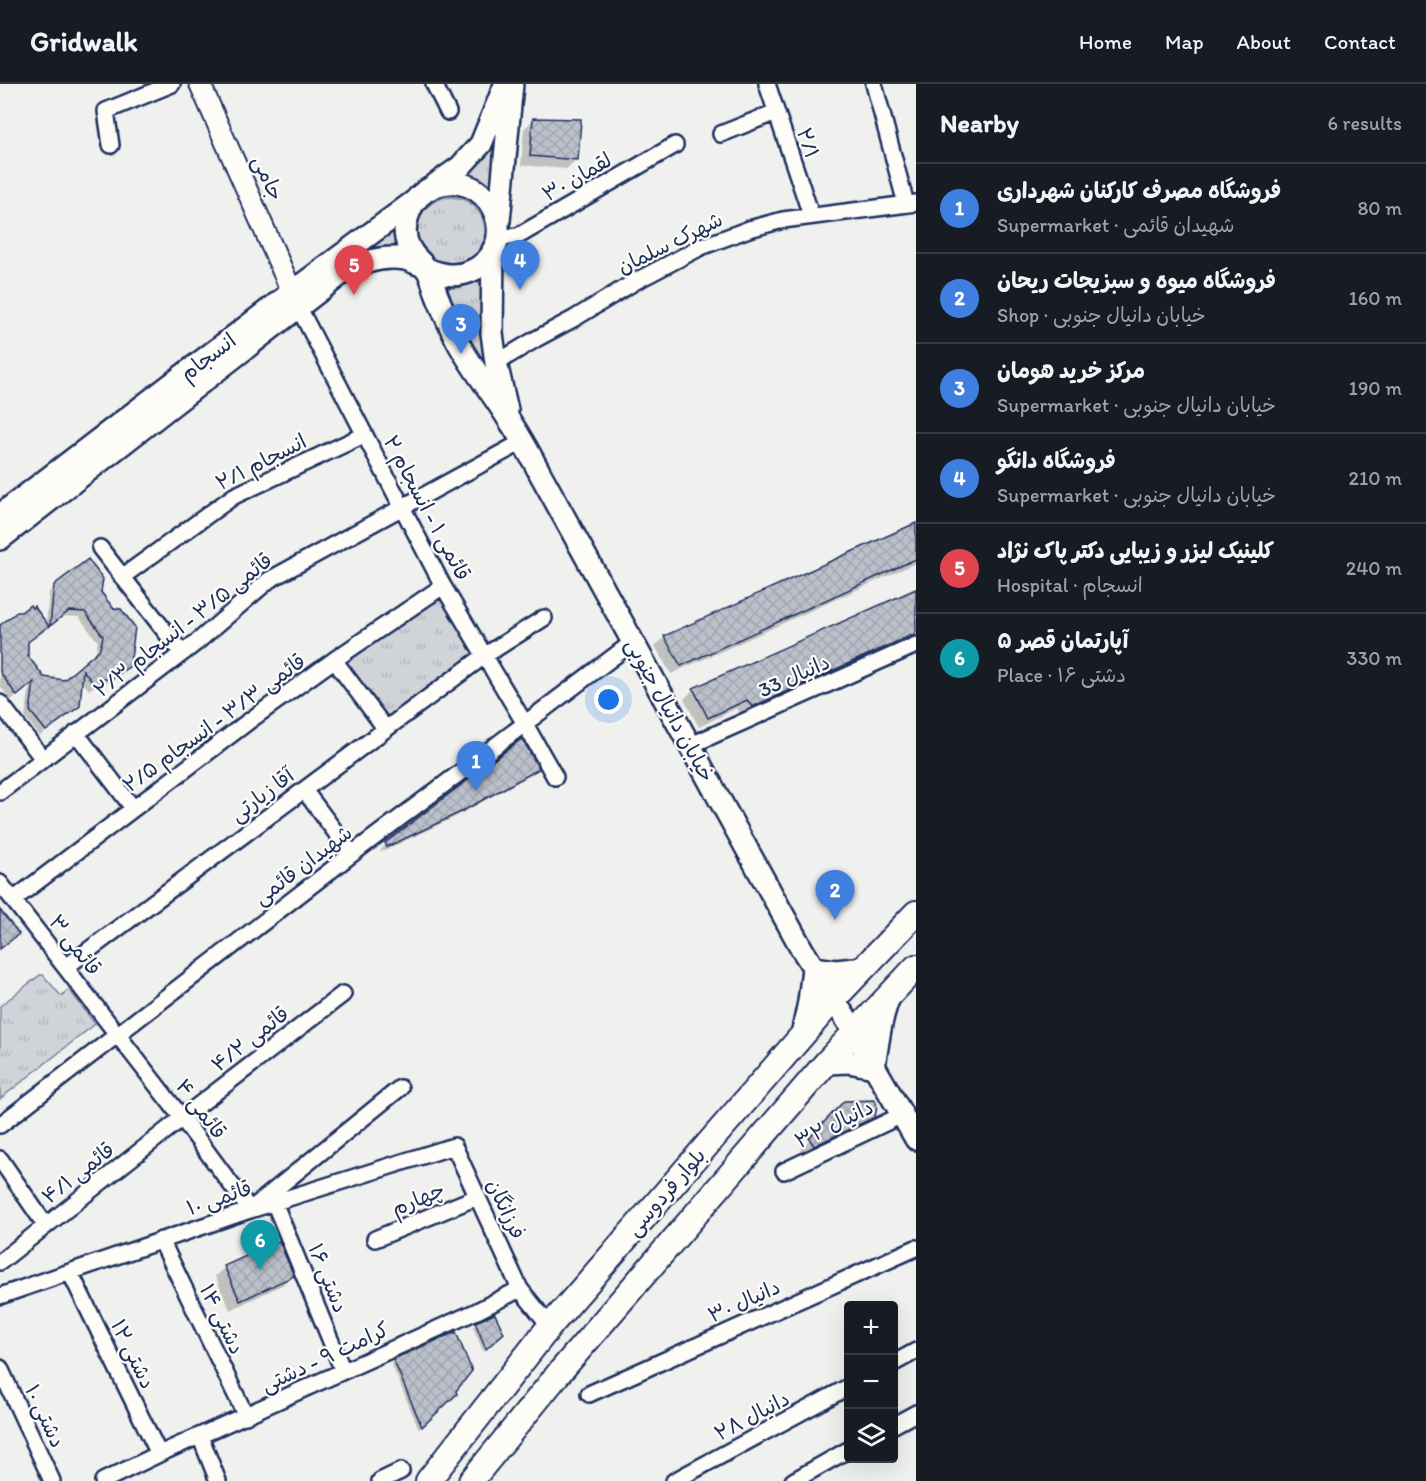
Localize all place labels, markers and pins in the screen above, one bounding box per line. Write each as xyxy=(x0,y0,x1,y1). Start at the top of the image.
pin: 4 xyxy=(500,240,540,290)
pin: 5 xyxy=(334,246,374,295)
pin: 3 xyxy=(442,304,480,354)
pin: 1 xyxy=(456,742,496,791)
pin: 2 xyxy=(816,870,854,920)
pin: 6 xyxy=(240,1220,280,1270)

